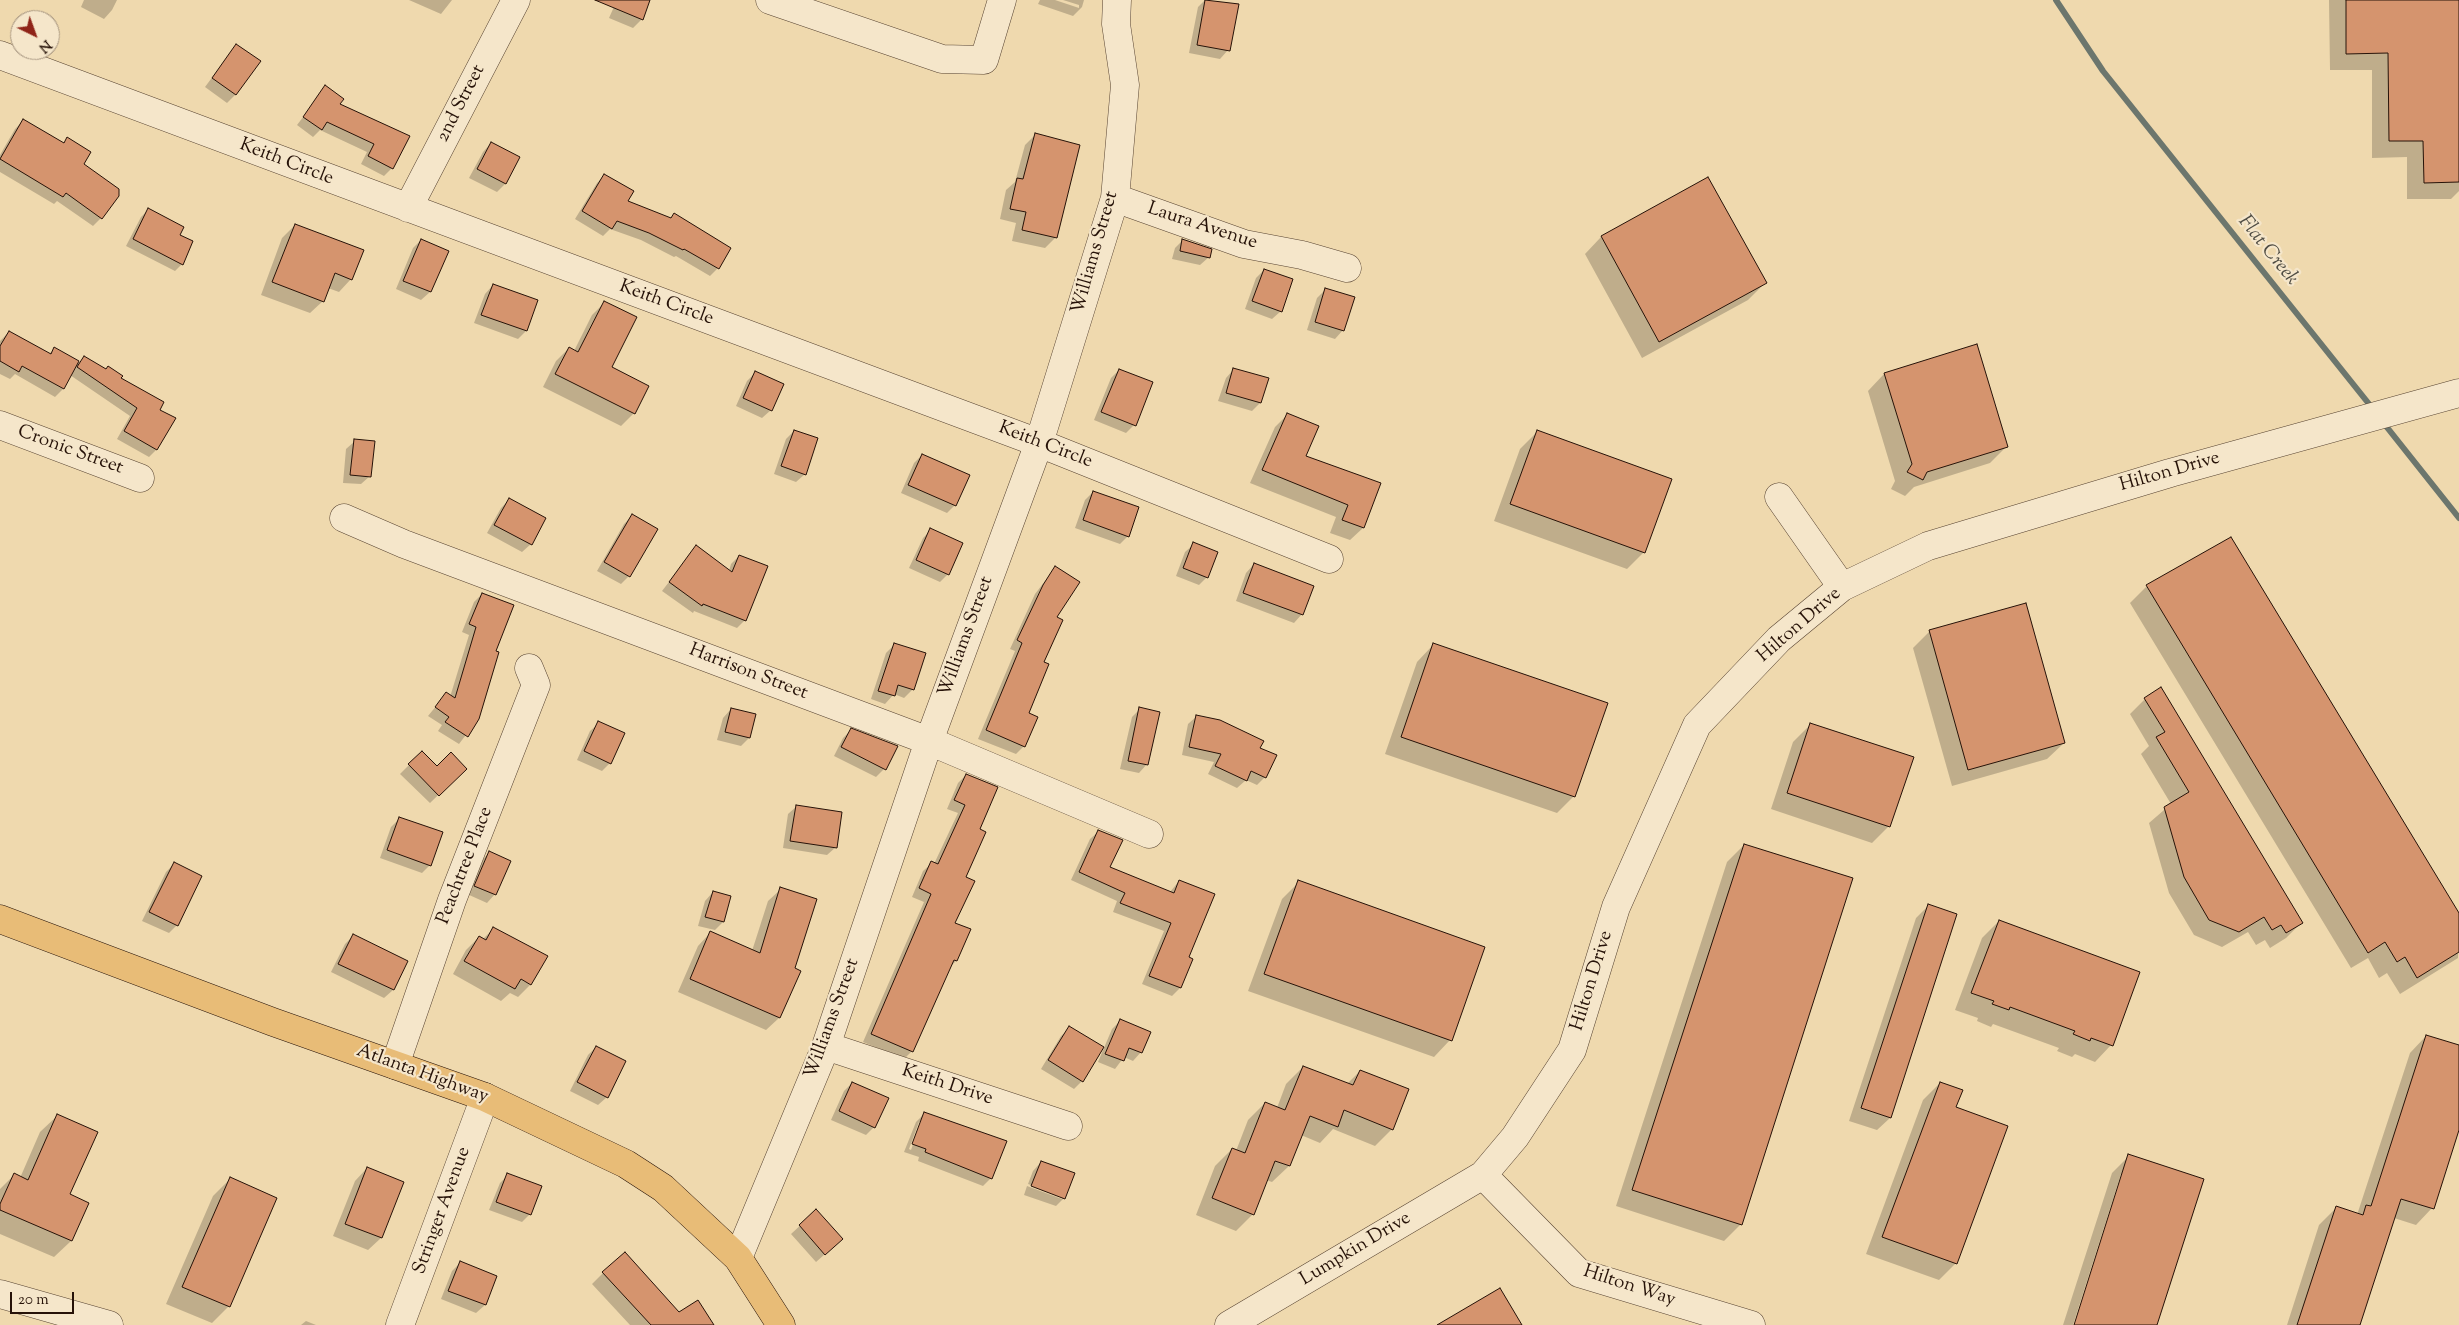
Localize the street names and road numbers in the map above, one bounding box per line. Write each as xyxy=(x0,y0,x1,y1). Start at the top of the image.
street label: 2nd Street xyxy=(433,62,491,146)
street label: Keith Circle xyxy=(236,135,336,191)
street label: Williams Street xyxy=(1068,189,1124,317)
street label: Laura Avenue xyxy=(1144,198,1260,256)
street label: Keith Circle xyxy=(616,276,716,332)
street label: Keith Circle xyxy=(995,418,1095,474)
street label: Cronic Street xyxy=(14,421,126,481)
street label: Hilton Drive xyxy=(2117,448,2223,498)
street label: Williams Street xyxy=(935,574,999,700)
street label: Hilton Drive xyxy=(1753,583,1847,669)
street label: Harrison Street xyxy=(685,640,811,706)
street label: Peachtree Place xyxy=(433,804,499,928)
street label: Hilton Drive xyxy=(1567,928,1619,1034)
street label: Williams Street xyxy=(801,956,865,1082)
street label: Atlanta Highway xyxy=(353,1041,491,1109)
street label: Keith Drive xyxy=(899,1061,995,1111)
street label: Stringer Avenue xyxy=(409,1144,477,1278)
street label: Lumpkin Drive xyxy=(1297,1208,1415,1292)
street label: Hilton Way xyxy=(1580,1261,1678,1313)

